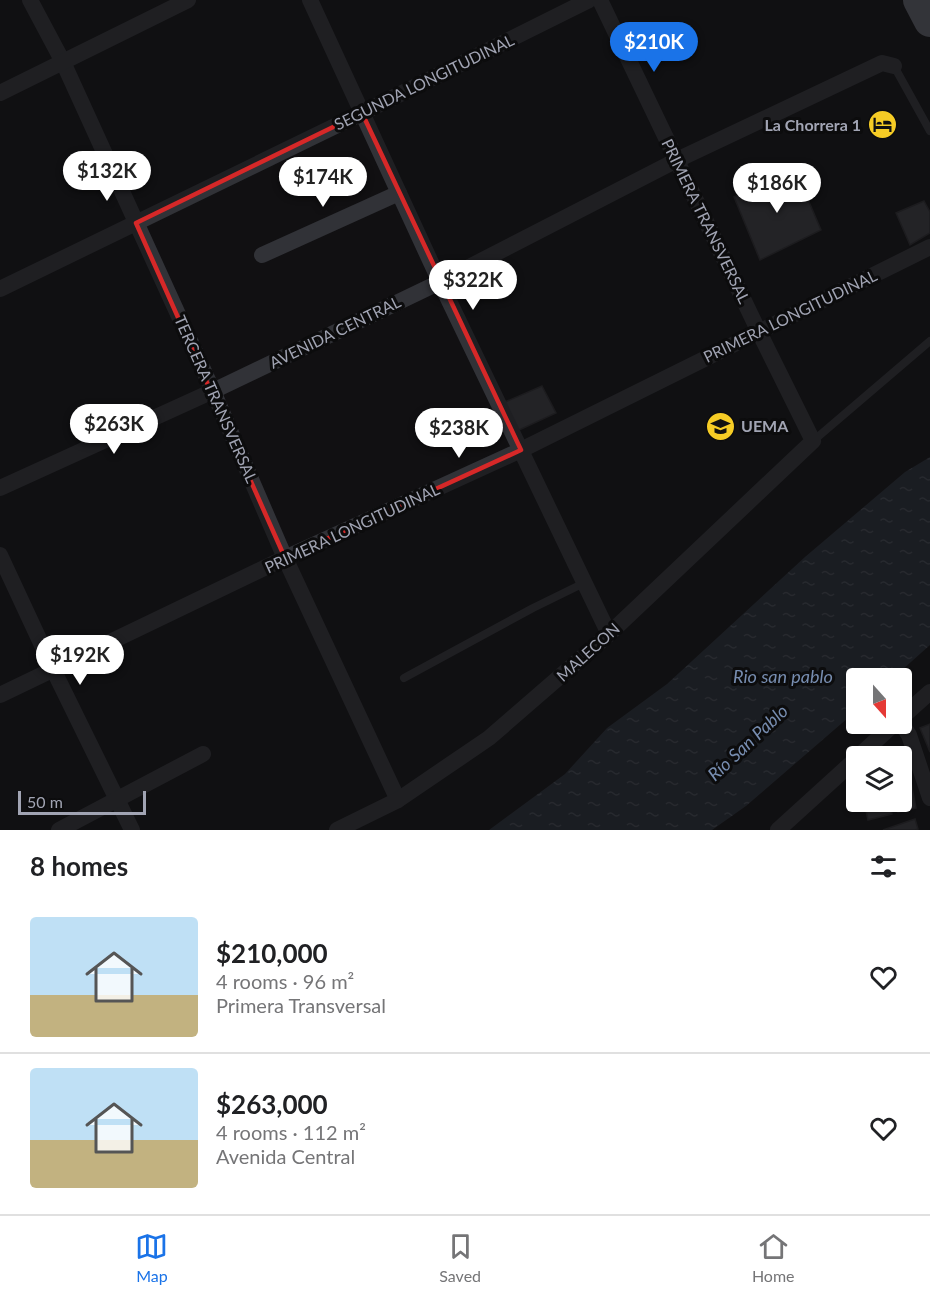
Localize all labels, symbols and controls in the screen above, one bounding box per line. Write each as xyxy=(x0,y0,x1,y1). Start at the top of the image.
pin: $210K xyxy=(612,22,696,73)
text: $210K xyxy=(624,29,684,53)
street label: SEGUNDA LONGITUDINAL xyxy=(331,30,517,133)
hotel icon: La Chorrera 1 xyxy=(866,109,898,141)
place label: La Chorrera 1 xyxy=(764,115,861,134)
street label: PRIMERA TRANSVERSAL xyxy=(658,135,755,306)
pin: $132K xyxy=(65,151,149,202)
pin: $174K xyxy=(281,157,365,208)
text: $132K xyxy=(77,158,137,182)
pin: $186K xyxy=(735,163,819,214)
text: $174K xyxy=(293,164,353,188)
text: $186K xyxy=(747,170,807,194)
pin: $322K xyxy=(431,260,515,311)
street label: PRIMERA LONGITUDINAL xyxy=(700,265,880,366)
text: $322K xyxy=(443,267,503,291)
street label: AVENIDA CENTRAL xyxy=(266,292,404,372)
street label: TERCERA TRANSVERSAL xyxy=(171,312,262,485)
pin: $263K xyxy=(72,404,156,455)
pin: $238K xyxy=(417,408,501,459)
school or university icon: UEMA xyxy=(704,410,736,442)
text: $263K xyxy=(84,411,144,435)
text: $238K xyxy=(429,415,489,439)
place label: UEMA xyxy=(741,416,789,435)
street label: PRIMERA LONGITUDINAL xyxy=(261,479,442,576)
street label: MALECON xyxy=(552,618,623,685)
pin: $192K xyxy=(38,635,122,686)
text: $192K xyxy=(50,642,110,666)
water label: Rio san pablo xyxy=(733,665,833,687)
north arrow xyxy=(846,668,912,734)
map controls xyxy=(846,668,912,812)
water label: Río San Pablo xyxy=(703,700,792,785)
button: layers xyxy=(846,746,912,812)
scale bar xyxy=(18,788,146,816)
text: 50 m xyxy=(27,792,63,811)
text: 8 homes xyxy=(30,850,128,882)
icon: filters xyxy=(867,850,900,883)
text: $210,000 xyxy=(216,937,328,969)
icon: home xyxy=(78,941,150,1013)
icon: heart xyxy=(867,961,900,994)
text: 4 rooms · 96 m² xyxy=(216,969,354,993)
text: Primera Transversal xyxy=(216,993,386,1017)
text: $263,000 xyxy=(216,1088,328,1120)
icon: home xyxy=(78,1092,150,1164)
icon: heart xyxy=(867,1112,900,1145)
text: 4 rooms · 112 m² xyxy=(216,1120,366,1144)
text: Avenida Central xyxy=(216,1144,355,1168)
tab: Map xyxy=(135,1230,168,1285)
tab: Saved xyxy=(439,1230,481,1285)
tab: Home xyxy=(752,1230,795,1285)

